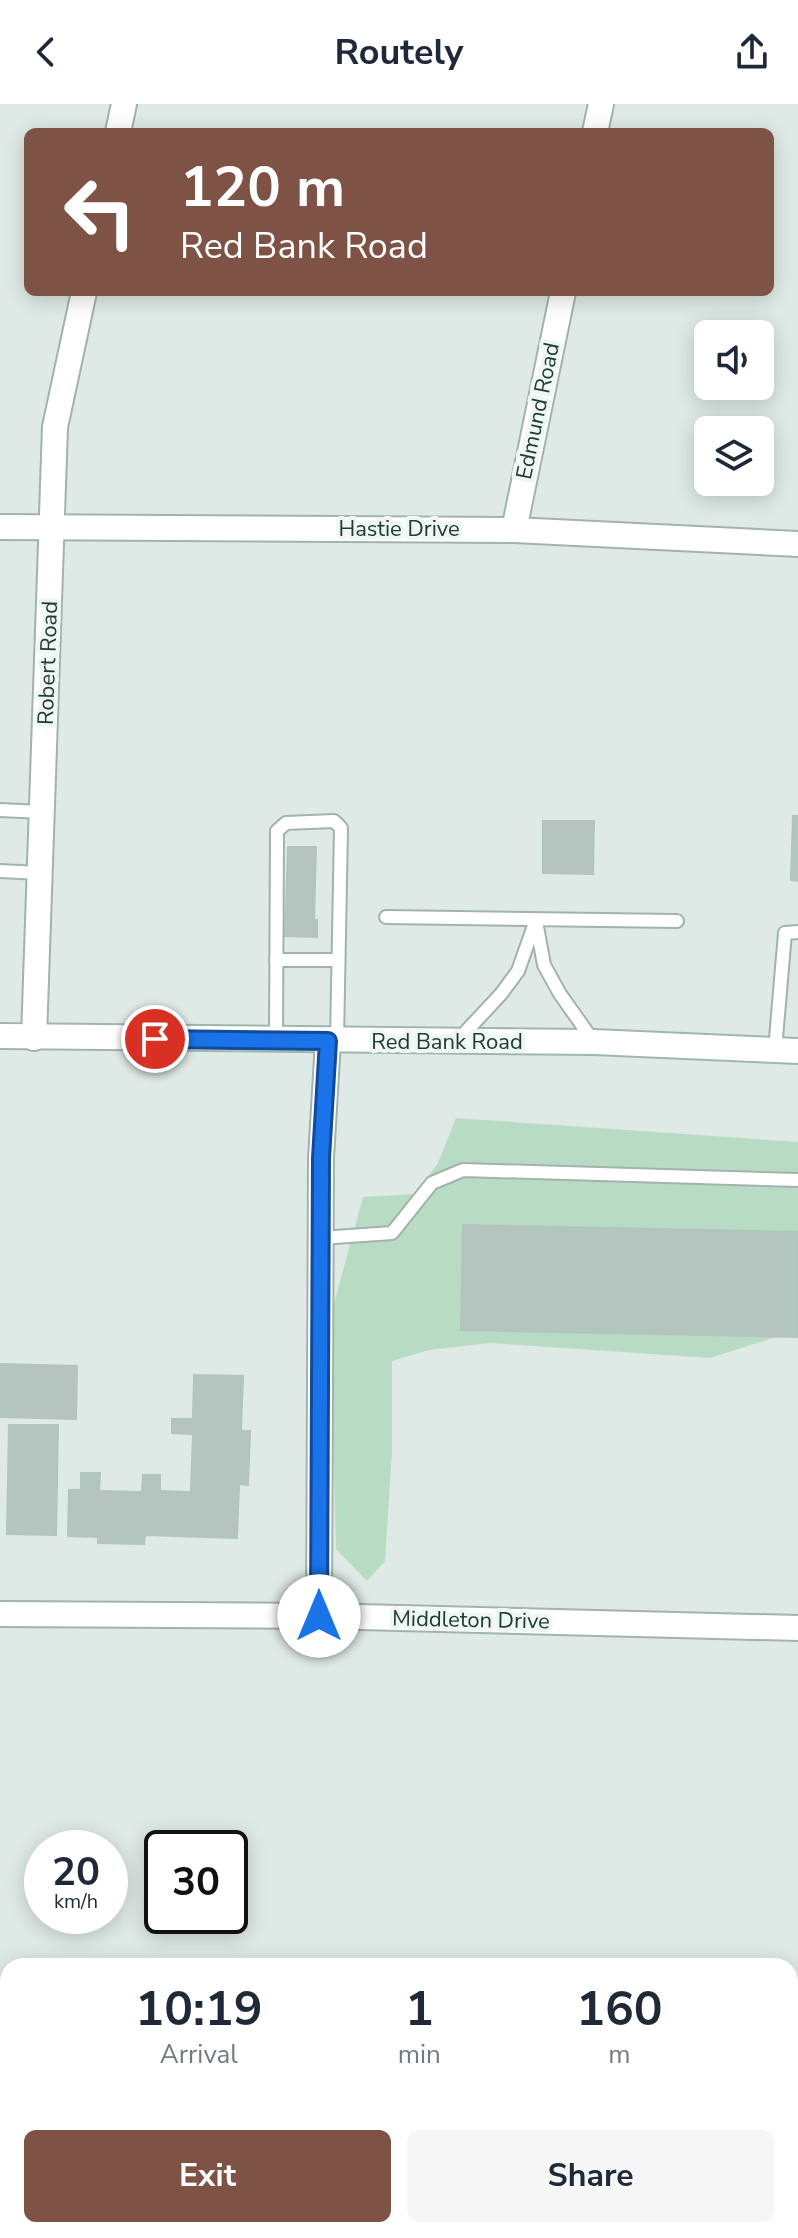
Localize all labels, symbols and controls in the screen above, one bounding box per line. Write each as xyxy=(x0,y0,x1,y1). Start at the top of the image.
text: Routely xyxy=(335,28,463,77)
icon: back xyxy=(24,30,68,74)
icon: share xyxy=(730,30,774,74)
text: 120 m xyxy=(180,149,345,226)
icon: left xyxy=(48,160,152,264)
text: Red Bank Road xyxy=(180,222,428,271)
map controls xyxy=(694,320,774,496)
button: sound xyxy=(694,320,774,400)
street label: Edmund Road xyxy=(509,340,567,482)
button: layers xyxy=(694,416,774,496)
street label: Hastie Drive xyxy=(338,514,460,544)
street label: Robert Road xyxy=(31,600,65,726)
pin xyxy=(121,1005,189,1073)
icon: arrive xyxy=(133,1017,177,1061)
street label: Red Bank Road xyxy=(371,1027,523,1057)
position arrow xyxy=(277,1574,361,1658)
street label: Middleton Drive xyxy=(392,1604,550,1636)
speed limit sign: 30 xyxy=(144,1830,248,1934)
text: 20 xyxy=(52,1845,100,1899)
text: km/h xyxy=(54,1888,98,1915)
text: 10:19 xyxy=(135,1976,262,2042)
text: 1 xyxy=(405,1976,434,2042)
text: 160 xyxy=(576,1976,663,2042)
text: Arrival xyxy=(160,2037,238,2072)
text: min xyxy=(398,2037,441,2072)
text: m xyxy=(608,2037,631,2072)
button: Exit xyxy=(24,2130,391,2222)
button: Share xyxy=(407,2130,774,2222)

